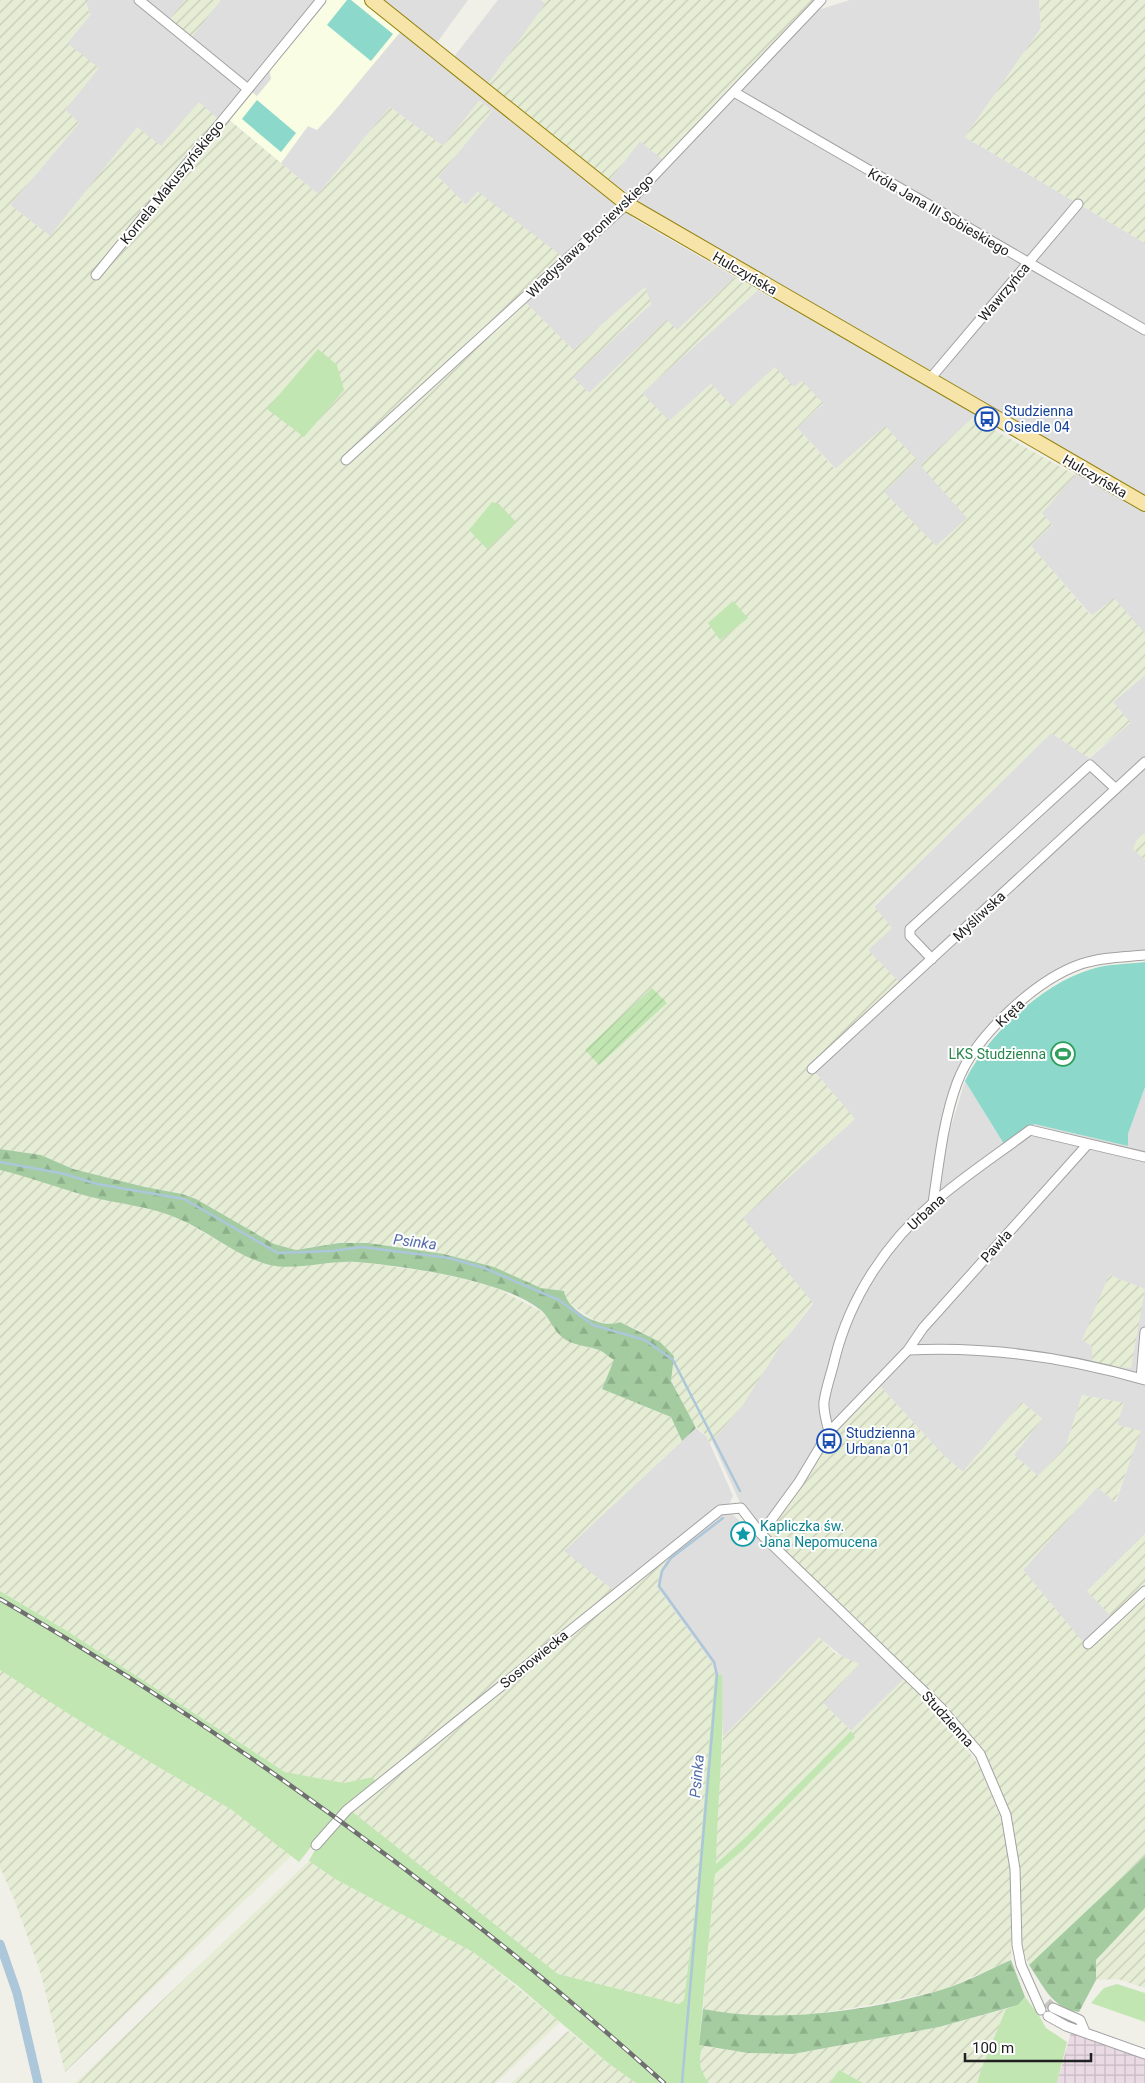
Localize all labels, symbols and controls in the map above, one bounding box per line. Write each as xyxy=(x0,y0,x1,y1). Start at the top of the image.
street label: Kornela Makuszyńskiego xyxy=(117,117,227,247)
street label: Króla Jana III Sobieskiego xyxy=(865,165,1013,259)
street label: Władysława Broniewskiego xyxy=(523,171,657,301)
street label: Hulczyńska xyxy=(710,248,780,298)
street label: Wawrzyńca xyxy=(975,260,1033,324)
place label: Studzienna Osiedle 04 xyxy=(1004,403,1073,435)
bus stop icon: Studzienna Osiedle 04 xyxy=(974,406,1000,432)
street label: Hulczyńska xyxy=(1060,451,1130,501)
street label: Myśliwska xyxy=(950,888,1008,944)
street label: Kręta xyxy=(992,996,1028,1030)
sports icon: LKS Studzienna xyxy=(1050,1041,1076,1067)
place label: LKS Studzienna xyxy=(949,1046,1046,1062)
street label: Urbana xyxy=(904,1191,948,1233)
street label: Pawła xyxy=(977,1226,1015,1266)
water label: Psinka xyxy=(392,1230,438,1254)
place label: Studzienna Urbana 01 xyxy=(846,1425,915,1457)
bus stop icon: Studzienna Urbana 01 xyxy=(816,1428,842,1454)
place label: Kapliczka św. Jana Nepomucena xyxy=(760,1518,878,1550)
place icon: Kapliczka św. Jana Nepomucena xyxy=(730,1521,756,1547)
street label: Sosnowiecka xyxy=(497,1627,571,1691)
street label: Studzienna xyxy=(919,1688,977,1750)
water label: Psinka xyxy=(686,1753,708,1798)
scale bar xyxy=(965,2030,1091,2062)
text: 100 m xyxy=(972,2039,1014,2057)

